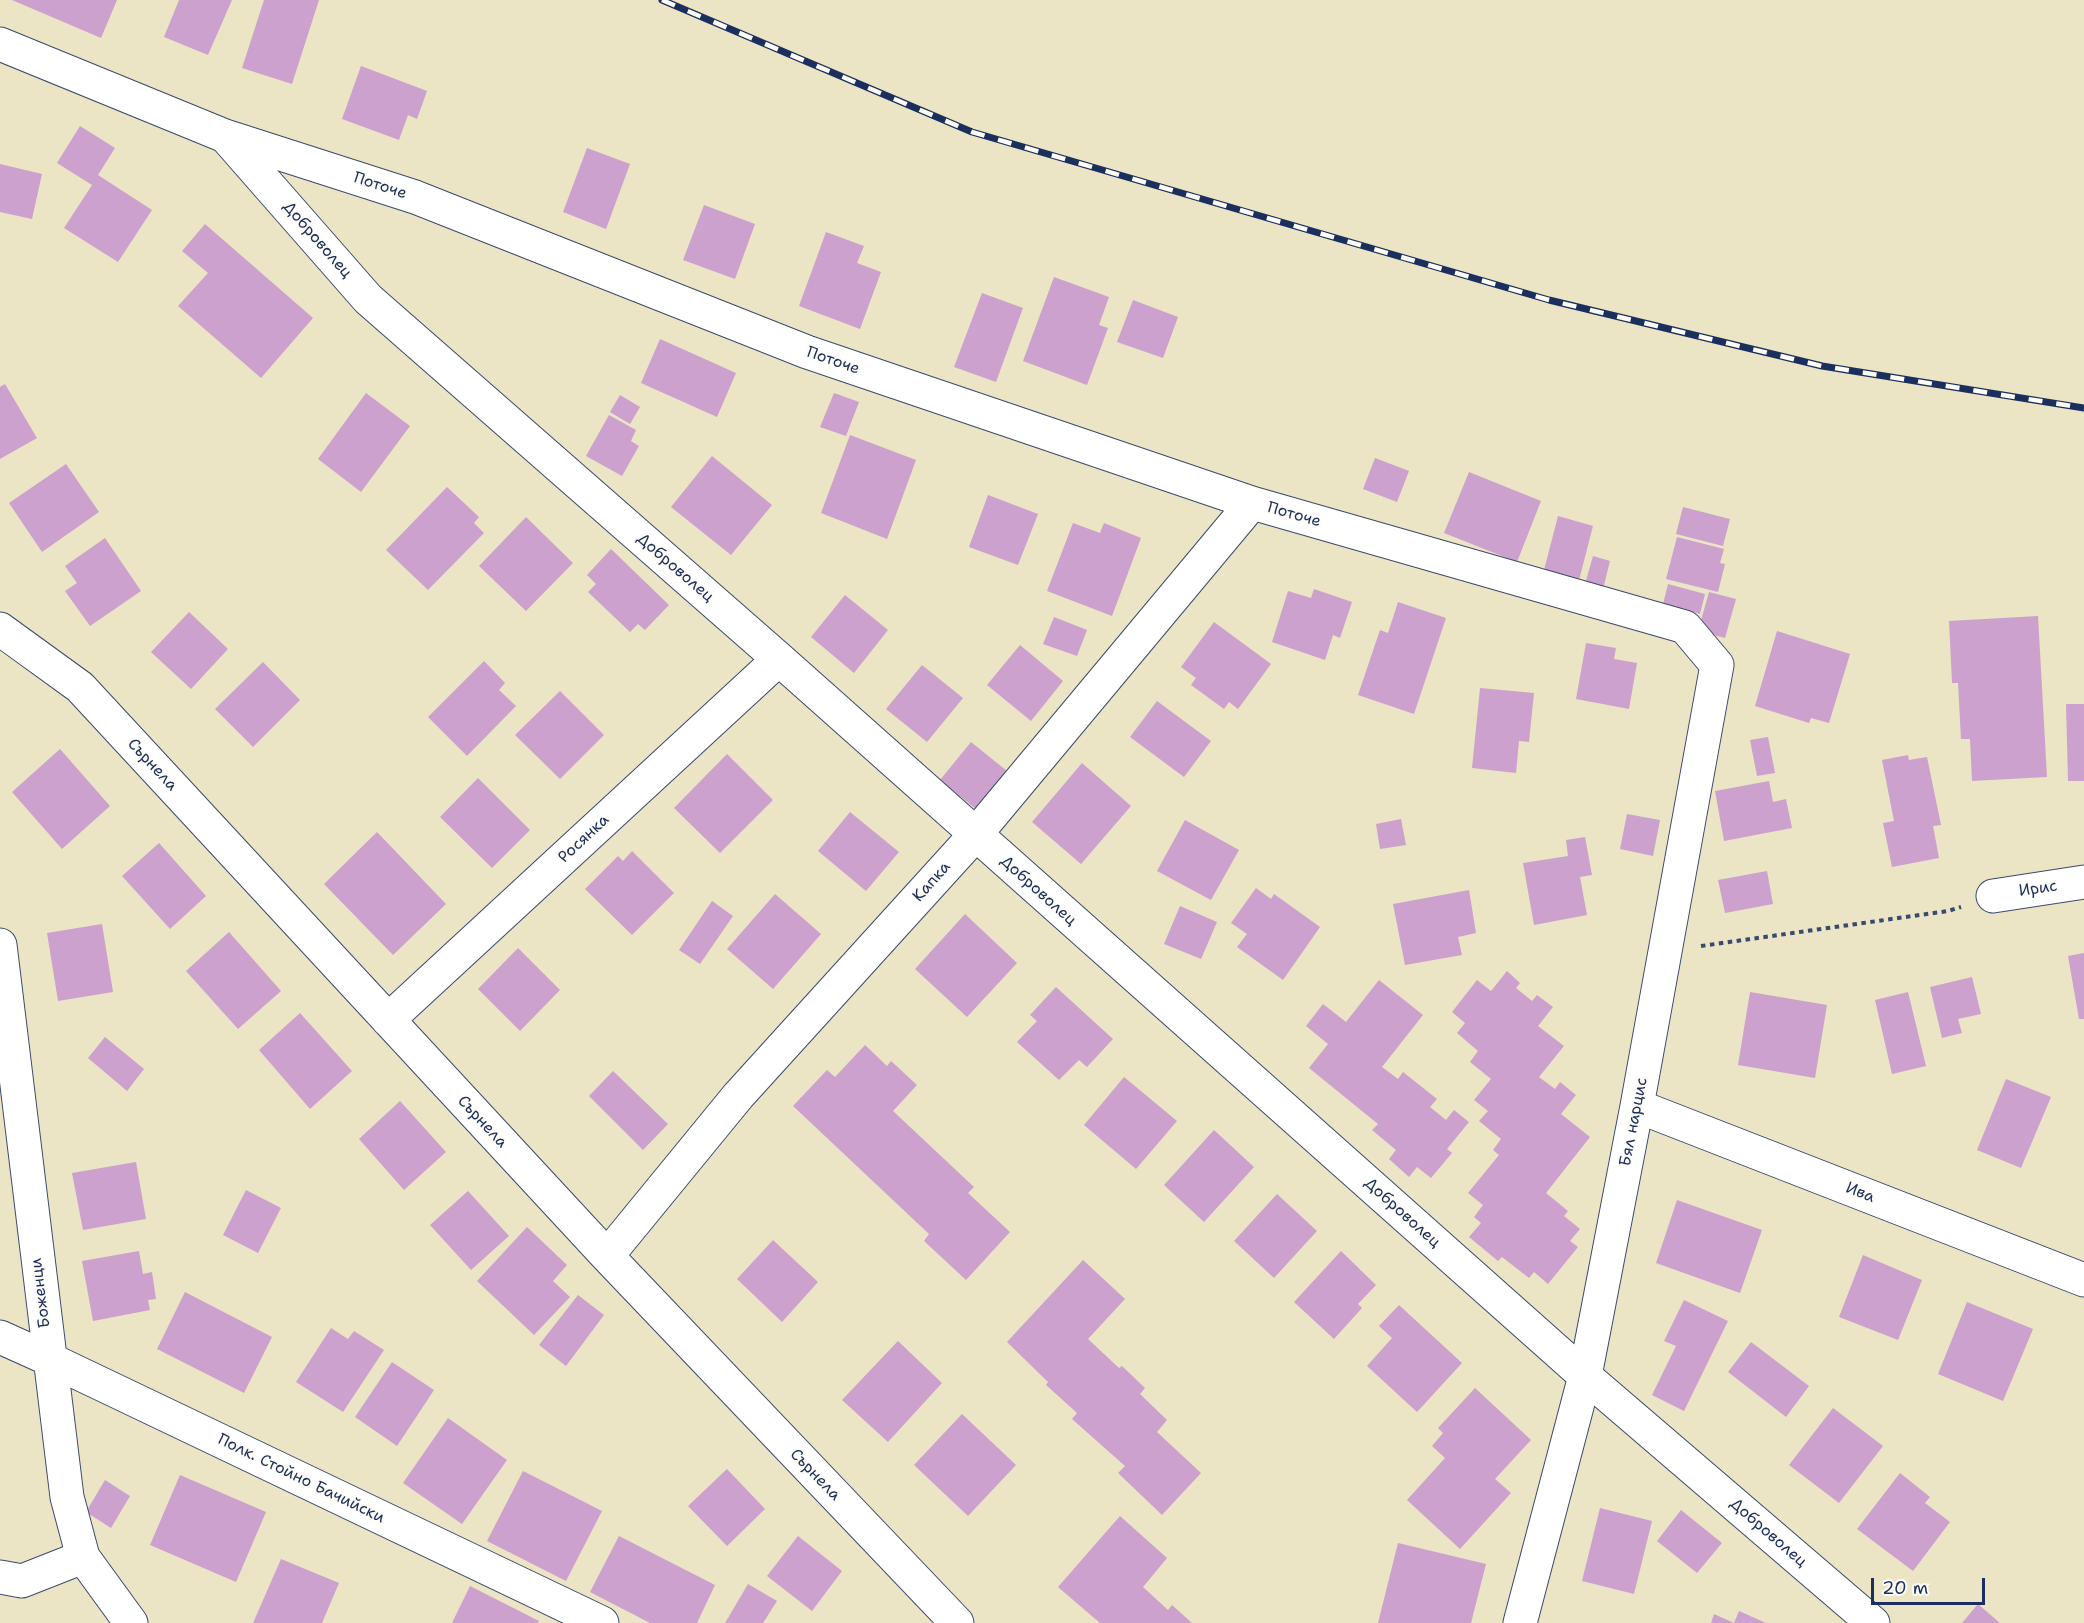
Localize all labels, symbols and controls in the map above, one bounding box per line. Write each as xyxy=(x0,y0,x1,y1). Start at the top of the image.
street label: Поточе xyxy=(351,168,409,204)
street label: Доброволец xyxy=(278,198,356,282)
street label: Поточе xyxy=(804,343,862,379)
street label: Поточе xyxy=(1265,498,1323,532)
street label: Доброволец xyxy=(633,529,717,607)
street label: Сърнела xyxy=(123,735,181,795)
street label: Росянка xyxy=(555,811,613,867)
street label: Доброволец xyxy=(996,852,1080,930)
street label: Капка xyxy=(909,858,955,906)
street label: Ирис xyxy=(2018,877,2058,901)
street label: Бял нарцис xyxy=(1616,1076,1652,1168)
street label: Сърнела xyxy=(453,1092,511,1152)
street label: Доброволец xyxy=(1360,1174,1444,1252)
street label: Ива xyxy=(1843,1179,1877,1207)
street label: Боженци xyxy=(27,1257,55,1329)
street label: Полк. Стойно Бачийски xyxy=(214,1430,388,1528)
street label: Сърнела xyxy=(786,1445,844,1505)
street label: Доброволец xyxy=(1726,1494,1810,1572)
scale bar xyxy=(1874,1566,1988,1604)
text: 20 m xyxy=(1882,1576,1928,1600)

